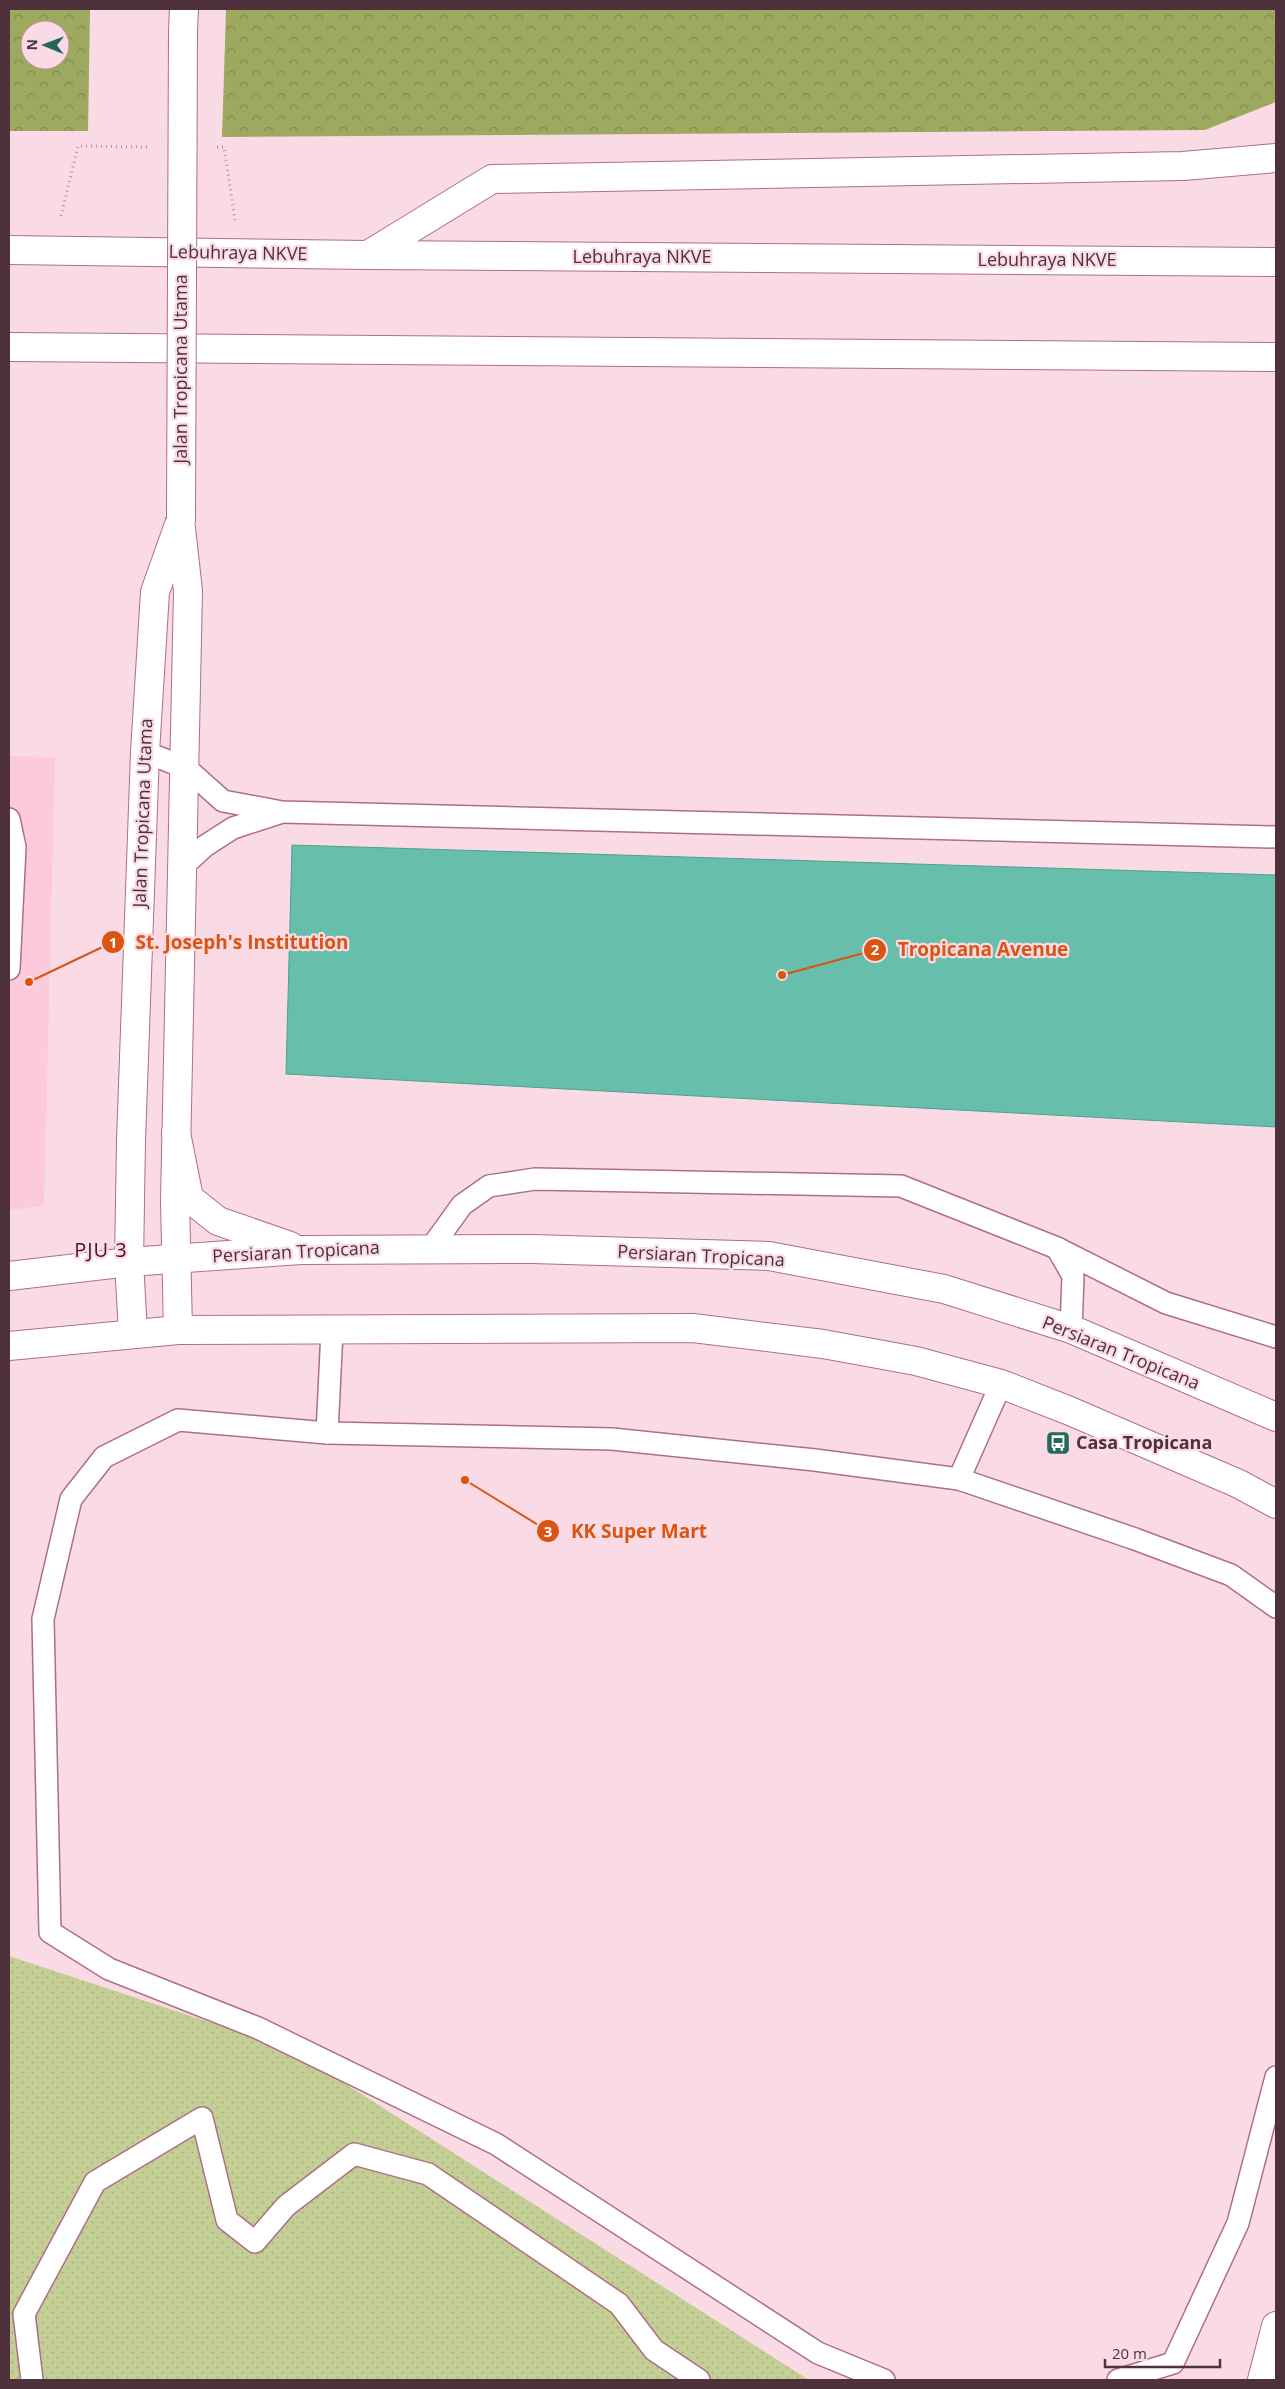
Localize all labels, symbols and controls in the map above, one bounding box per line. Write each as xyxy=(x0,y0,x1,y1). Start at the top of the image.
north arrow xyxy=(20,20,70,70)
text: N xyxy=(22,39,41,51)
street label: Lebuhraya NKVE xyxy=(168,239,308,265)
street label: Lebuhraya NKVE xyxy=(573,244,711,268)
street label: Lebuhraya NKVE xyxy=(978,247,1116,271)
street label: Jalan Tropicana Utama xyxy=(168,274,192,466)
street label: Jalan Tropicana Utama xyxy=(127,718,157,910)
callout: St. Joseph's Institution xyxy=(100,925,358,959)
text: St. Joseph's Institution xyxy=(135,929,349,955)
text: 1 xyxy=(109,932,117,952)
callout: Tropicana Avenue xyxy=(863,933,1078,967)
text: Tropicana Avenue xyxy=(898,936,1068,962)
text: 2 xyxy=(871,939,880,959)
street label: Persiaran Tropicana xyxy=(212,1235,380,1267)
district label: PJU 3 xyxy=(74,1236,128,1263)
street label: Persiaran Tropicana xyxy=(617,1239,785,1271)
street label: Persiaran Tropicana xyxy=(1039,1310,1204,1395)
bus stop icon: Casa Tropicana xyxy=(1045,1430,1071,1456)
place label: Casa Tropicana xyxy=(1076,1430,1212,1454)
callout: KK Super Mart xyxy=(536,1514,717,1548)
text: KK Super Mart xyxy=(571,1518,707,1544)
text: 3 xyxy=(544,1521,552,1541)
scale bar xyxy=(1105,2336,1220,2368)
text: 20 m xyxy=(1112,2343,1147,2363)

